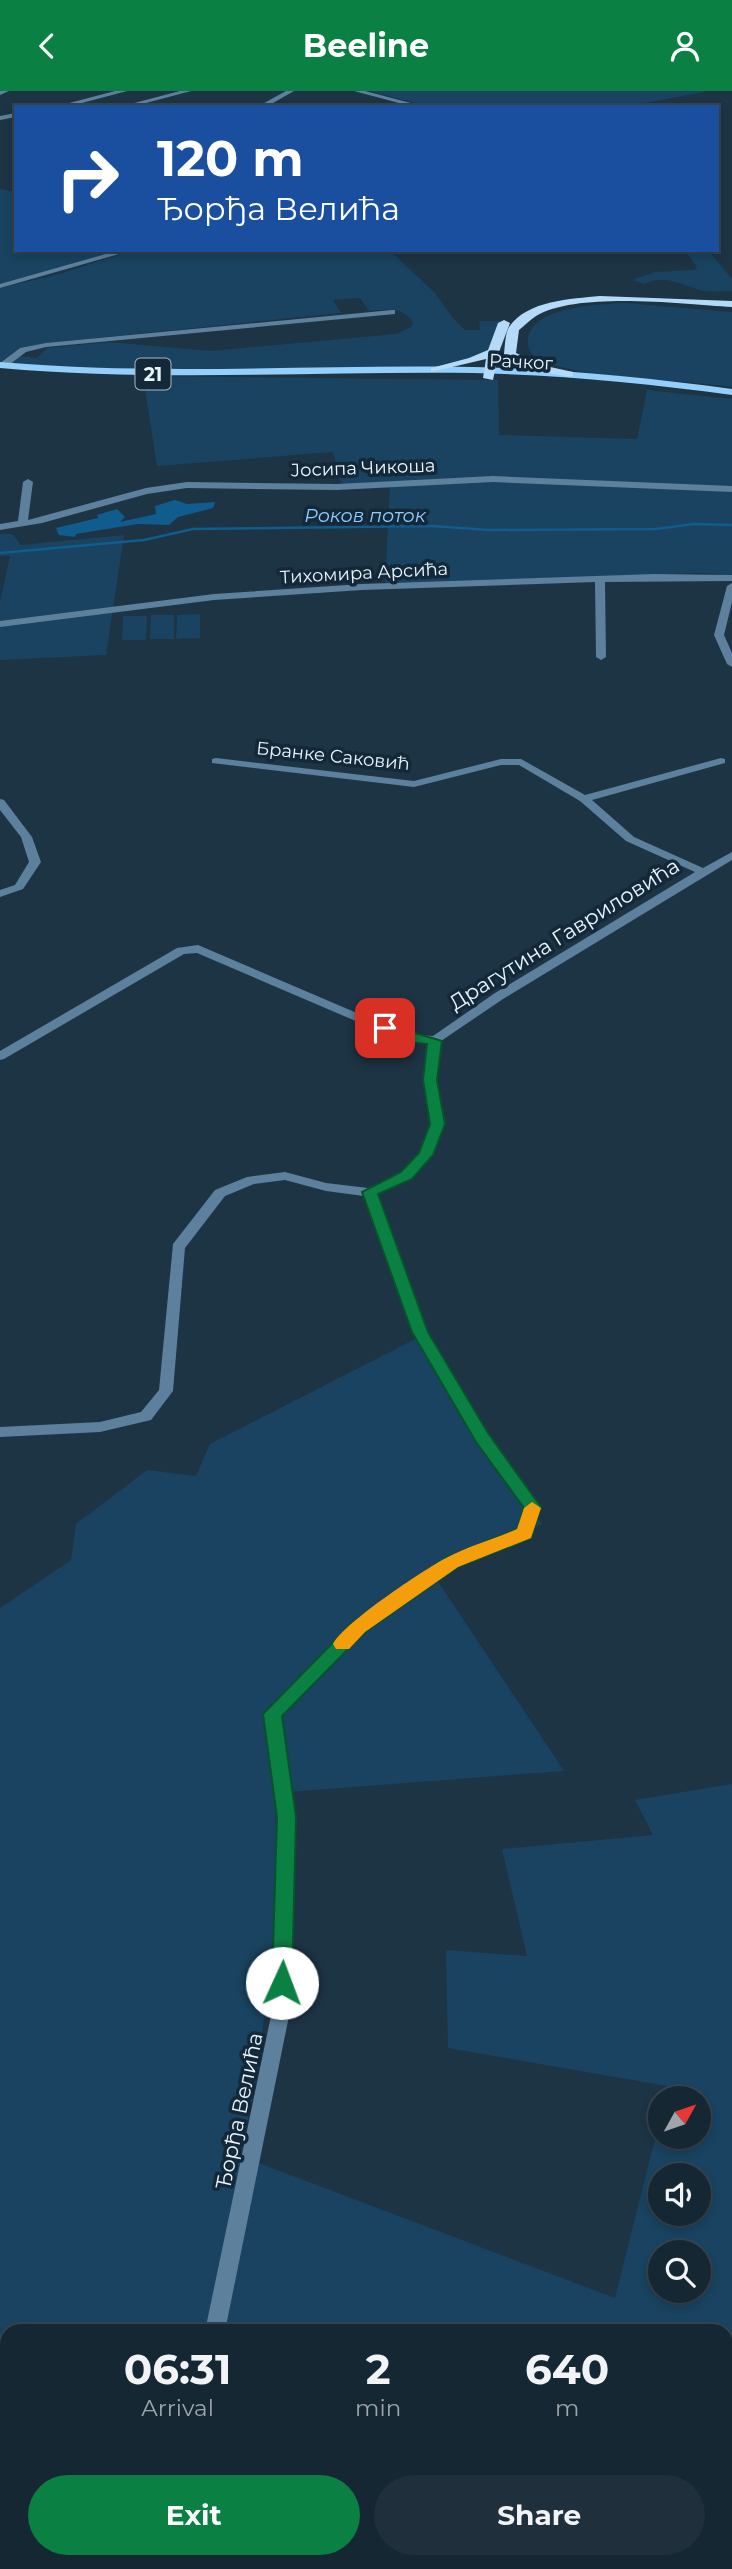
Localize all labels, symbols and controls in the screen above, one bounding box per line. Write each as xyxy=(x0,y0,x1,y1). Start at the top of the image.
text: Beeline xyxy=(303,26,429,65)
icon: back xyxy=(28,27,66,65)
icon: person xyxy=(666,27,704,65)
text: 120 m xyxy=(157,129,304,188)
icon: right xyxy=(42,133,133,224)
text: Ђорђа Велића xyxy=(157,189,400,228)
street label: Рачког xyxy=(489,349,554,375)
road number: 21 xyxy=(136,359,170,389)
street label: Јосипа Чикоша xyxy=(290,454,436,482)
water label: Роков поток xyxy=(304,504,427,527)
street label: Тихомира Арсића xyxy=(279,558,449,588)
street label: Бранке Саковић xyxy=(255,737,411,775)
street label: Драгутина Гавриловића xyxy=(444,853,684,1015)
pin xyxy=(355,998,415,1058)
icon: arrive xyxy=(366,1009,404,1047)
position arrow xyxy=(245,1946,319,2020)
street label: Ђорђа Велића xyxy=(210,2030,268,2192)
north arrow xyxy=(648,2086,710,2149)
map controls xyxy=(648,2086,711,2303)
button: sound xyxy=(648,2163,711,2226)
button: search xyxy=(648,2240,711,2303)
text: 06:31 xyxy=(124,2343,231,2395)
text: 2 xyxy=(366,2343,391,2395)
text: 640 xyxy=(525,2343,609,2395)
text: Arrival xyxy=(141,2394,214,2422)
text: min xyxy=(355,2394,401,2422)
text: m xyxy=(555,2394,579,2422)
button: Exit xyxy=(28,2475,360,2555)
button: Share xyxy=(374,2475,705,2555)

